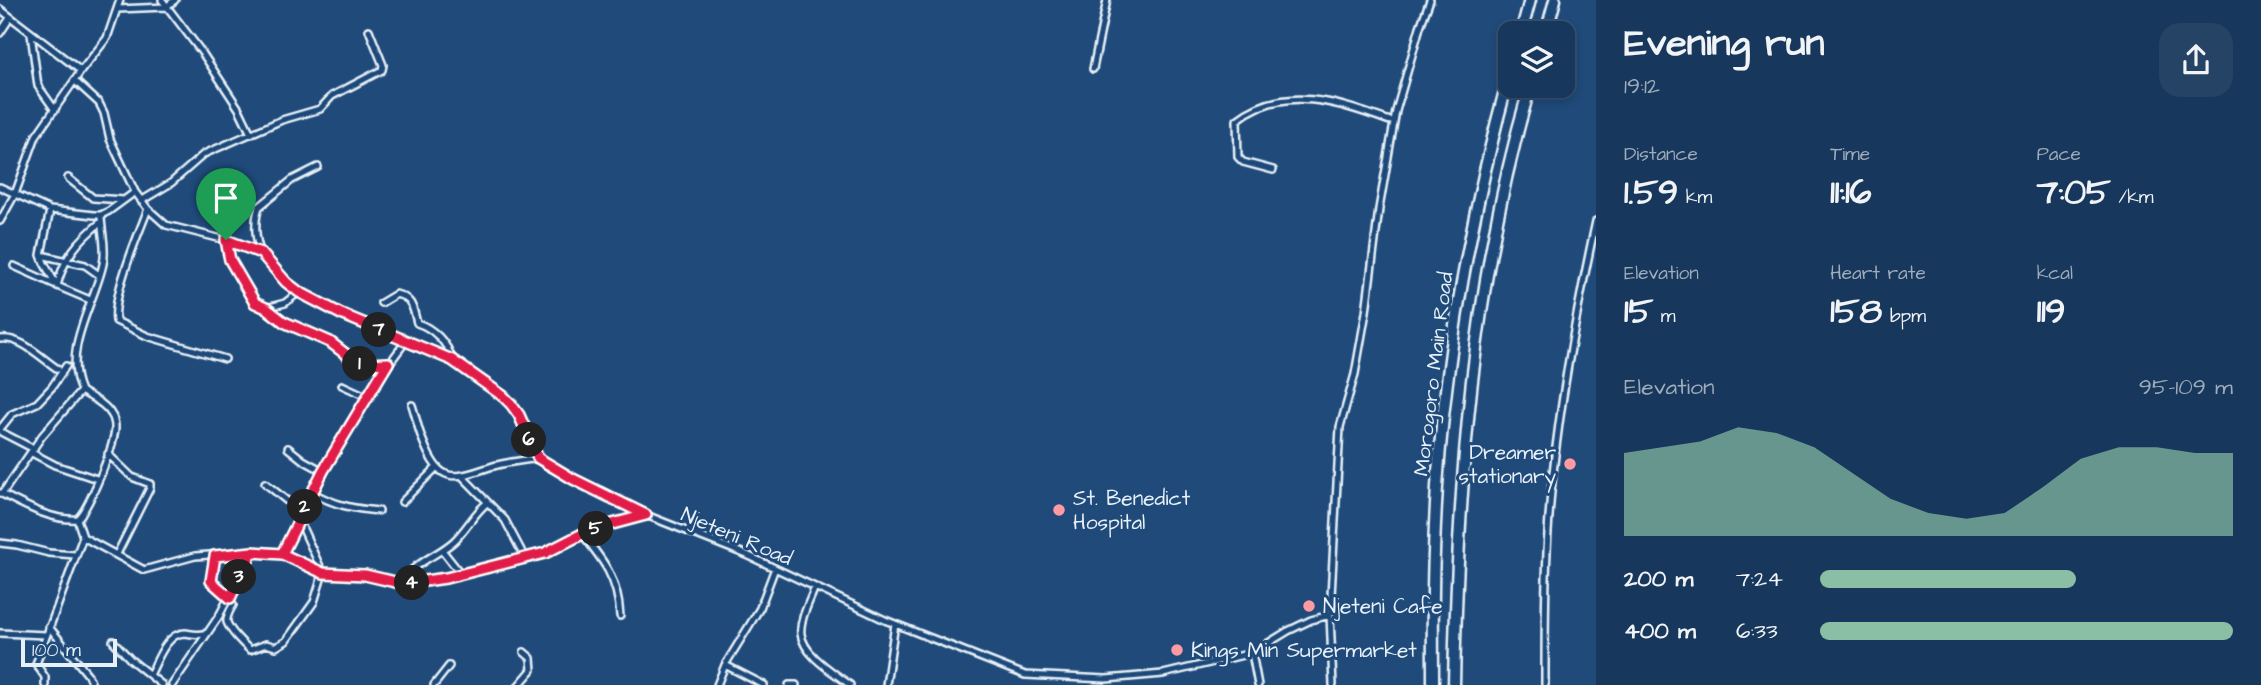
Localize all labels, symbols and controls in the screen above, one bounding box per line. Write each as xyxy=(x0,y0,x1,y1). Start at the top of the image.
text: Evening run xyxy=(1624,18,1825,70)
map controls xyxy=(1498,21,1575,98)
button: layers xyxy=(1498,21,1575,98)
button: share xyxy=(2159,23,2233,97)
text: 19:12 xyxy=(1624,70,1660,102)
text: Distance xyxy=(1624,141,1698,168)
text: Time xyxy=(1830,141,1870,168)
text: Pace xyxy=(2037,141,2081,168)
pin xyxy=(196,168,256,240)
text: 1.59 xyxy=(1624,168,1678,217)
text: 11:16 xyxy=(1830,168,1872,217)
text: 7:05 xyxy=(2037,168,2111,217)
icon: arrive xyxy=(207,179,245,217)
text: km xyxy=(1678,184,1712,211)
text: /km xyxy=(2111,184,2154,211)
text: Elevation xyxy=(1624,260,1699,287)
text: Heart rate xyxy=(1830,260,1926,287)
text: kcal xyxy=(2037,260,2073,287)
street label: Morogoro Main Road xyxy=(1407,270,1462,478)
text: 15 xyxy=(1624,287,1653,336)
text: 158 xyxy=(1830,287,1882,336)
text: 119 xyxy=(2037,287,2066,336)
text: m xyxy=(1653,303,1676,330)
text: bpm xyxy=(1882,303,1926,330)
pin: 7 xyxy=(362,312,396,348)
text: 7 xyxy=(373,316,384,343)
pin: 1 xyxy=(342,346,378,382)
text: 1 xyxy=(358,350,361,377)
text: Elevation xyxy=(1624,371,1715,403)
text: 95–109 m xyxy=(2139,371,2233,403)
pin: 6 xyxy=(512,422,546,458)
text: 6 xyxy=(523,426,534,453)
place label: Dreamer stationary xyxy=(1459,438,1556,493)
marker: Dreamer stationary xyxy=(1562,456,1578,472)
place label: St. Benedict Hospital xyxy=(1073,484,1191,538)
pin: 2 xyxy=(288,490,322,524)
text: 2 xyxy=(299,493,310,520)
street label: Njeteni Road xyxy=(677,500,797,573)
marker: St. Benedict Hospital xyxy=(1051,502,1067,518)
pin: 5 xyxy=(578,512,614,546)
text: 5 xyxy=(589,515,602,542)
pin: 3 xyxy=(222,560,256,594)
text: 3 xyxy=(234,563,243,590)
text: 200 m xyxy=(1624,563,1693,595)
text: 7:24 xyxy=(1736,563,1783,595)
pin: 4 xyxy=(394,566,430,600)
text: 4 xyxy=(405,569,418,596)
place label: Njeteni Cafe xyxy=(1323,592,1443,621)
marker: Njeteni Cafe xyxy=(1301,598,1317,614)
text: 400 m xyxy=(1624,615,1696,647)
text: 6:33 xyxy=(1736,615,1778,647)
scale bar xyxy=(21,636,117,668)
place label: Kings Min Supermarket xyxy=(1191,636,1417,667)
text: 100 m xyxy=(32,637,81,664)
marker: Kings Min Supermarket xyxy=(1169,642,1185,658)

